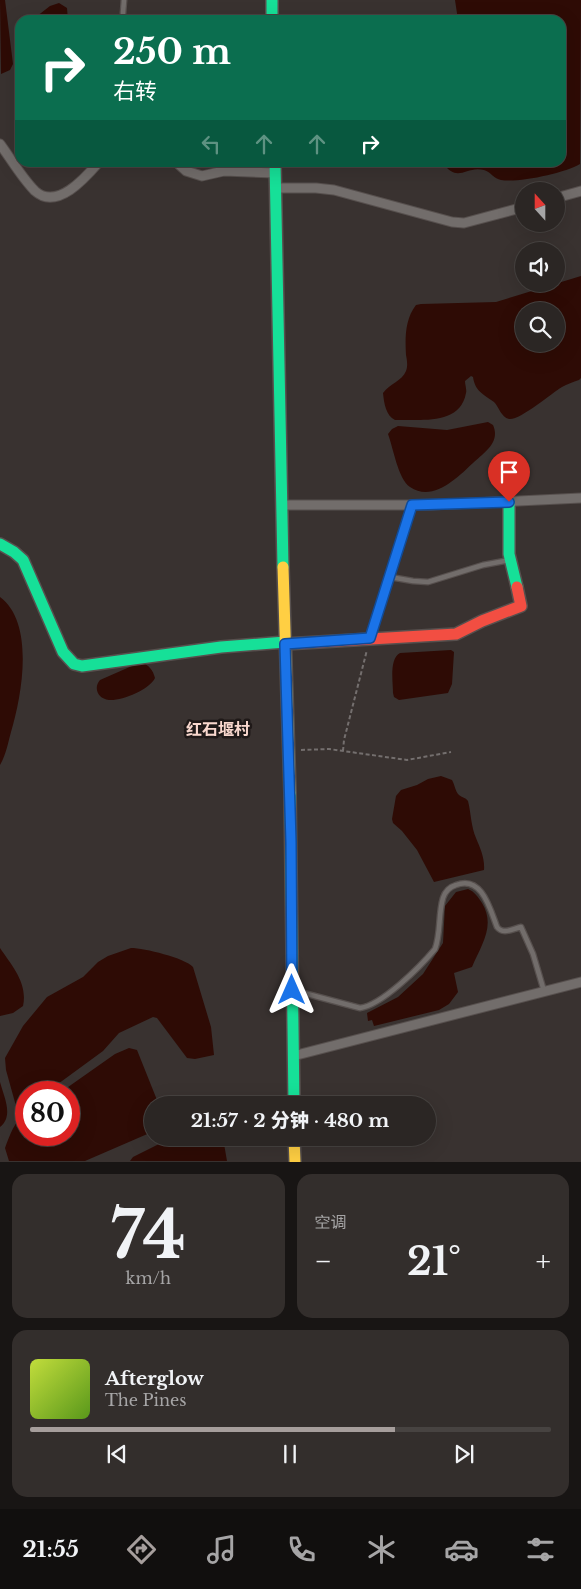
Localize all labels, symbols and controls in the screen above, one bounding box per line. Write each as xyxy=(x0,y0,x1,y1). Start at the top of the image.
text: 250 m xyxy=(113,30,231,73)
icon: right xyxy=(30,35,95,100)
text: 右转 xyxy=(113,78,157,105)
icon: left xyxy=(197,130,225,158)
icon: ahead xyxy=(250,130,278,158)
icon: ahead xyxy=(303,130,331,158)
icon: right xyxy=(356,130,384,158)
north arrow xyxy=(515,182,565,232)
map controls xyxy=(515,182,565,352)
button: sound xyxy=(515,242,565,292)
button: search xyxy=(515,302,565,352)
pin xyxy=(488,451,530,502)
icon: arrive xyxy=(495,458,523,486)
district label: 红石堰村 xyxy=(186,719,250,739)
position arrow xyxy=(265,963,317,1015)
speed limit sign: 80 xyxy=(15,1081,80,1146)
text: 21:57 · 2 分钟 · 480 m xyxy=(191,1109,389,1132)
text: 74 xyxy=(110,1195,186,1276)
text: 空调 xyxy=(315,1212,347,1232)
text: 21° xyxy=(407,1238,461,1285)
text: − xyxy=(315,1244,332,1279)
text: + xyxy=(536,1244,551,1279)
text: km/h xyxy=(126,1268,171,1288)
text: Afterglow xyxy=(105,1367,204,1390)
text: The Pines xyxy=(105,1390,187,1410)
icon: previous xyxy=(103,1440,131,1468)
icon: pause xyxy=(276,1440,304,1468)
icon: next xyxy=(450,1440,478,1468)
icon: directions xyxy=(124,1532,159,1567)
icon: music xyxy=(204,1532,239,1567)
icon: phone xyxy=(284,1532,319,1567)
icon: climate xyxy=(364,1532,399,1567)
icon: car xyxy=(444,1532,479,1567)
icon: filters xyxy=(523,1532,558,1567)
text: 21:55 xyxy=(22,1536,79,1563)

